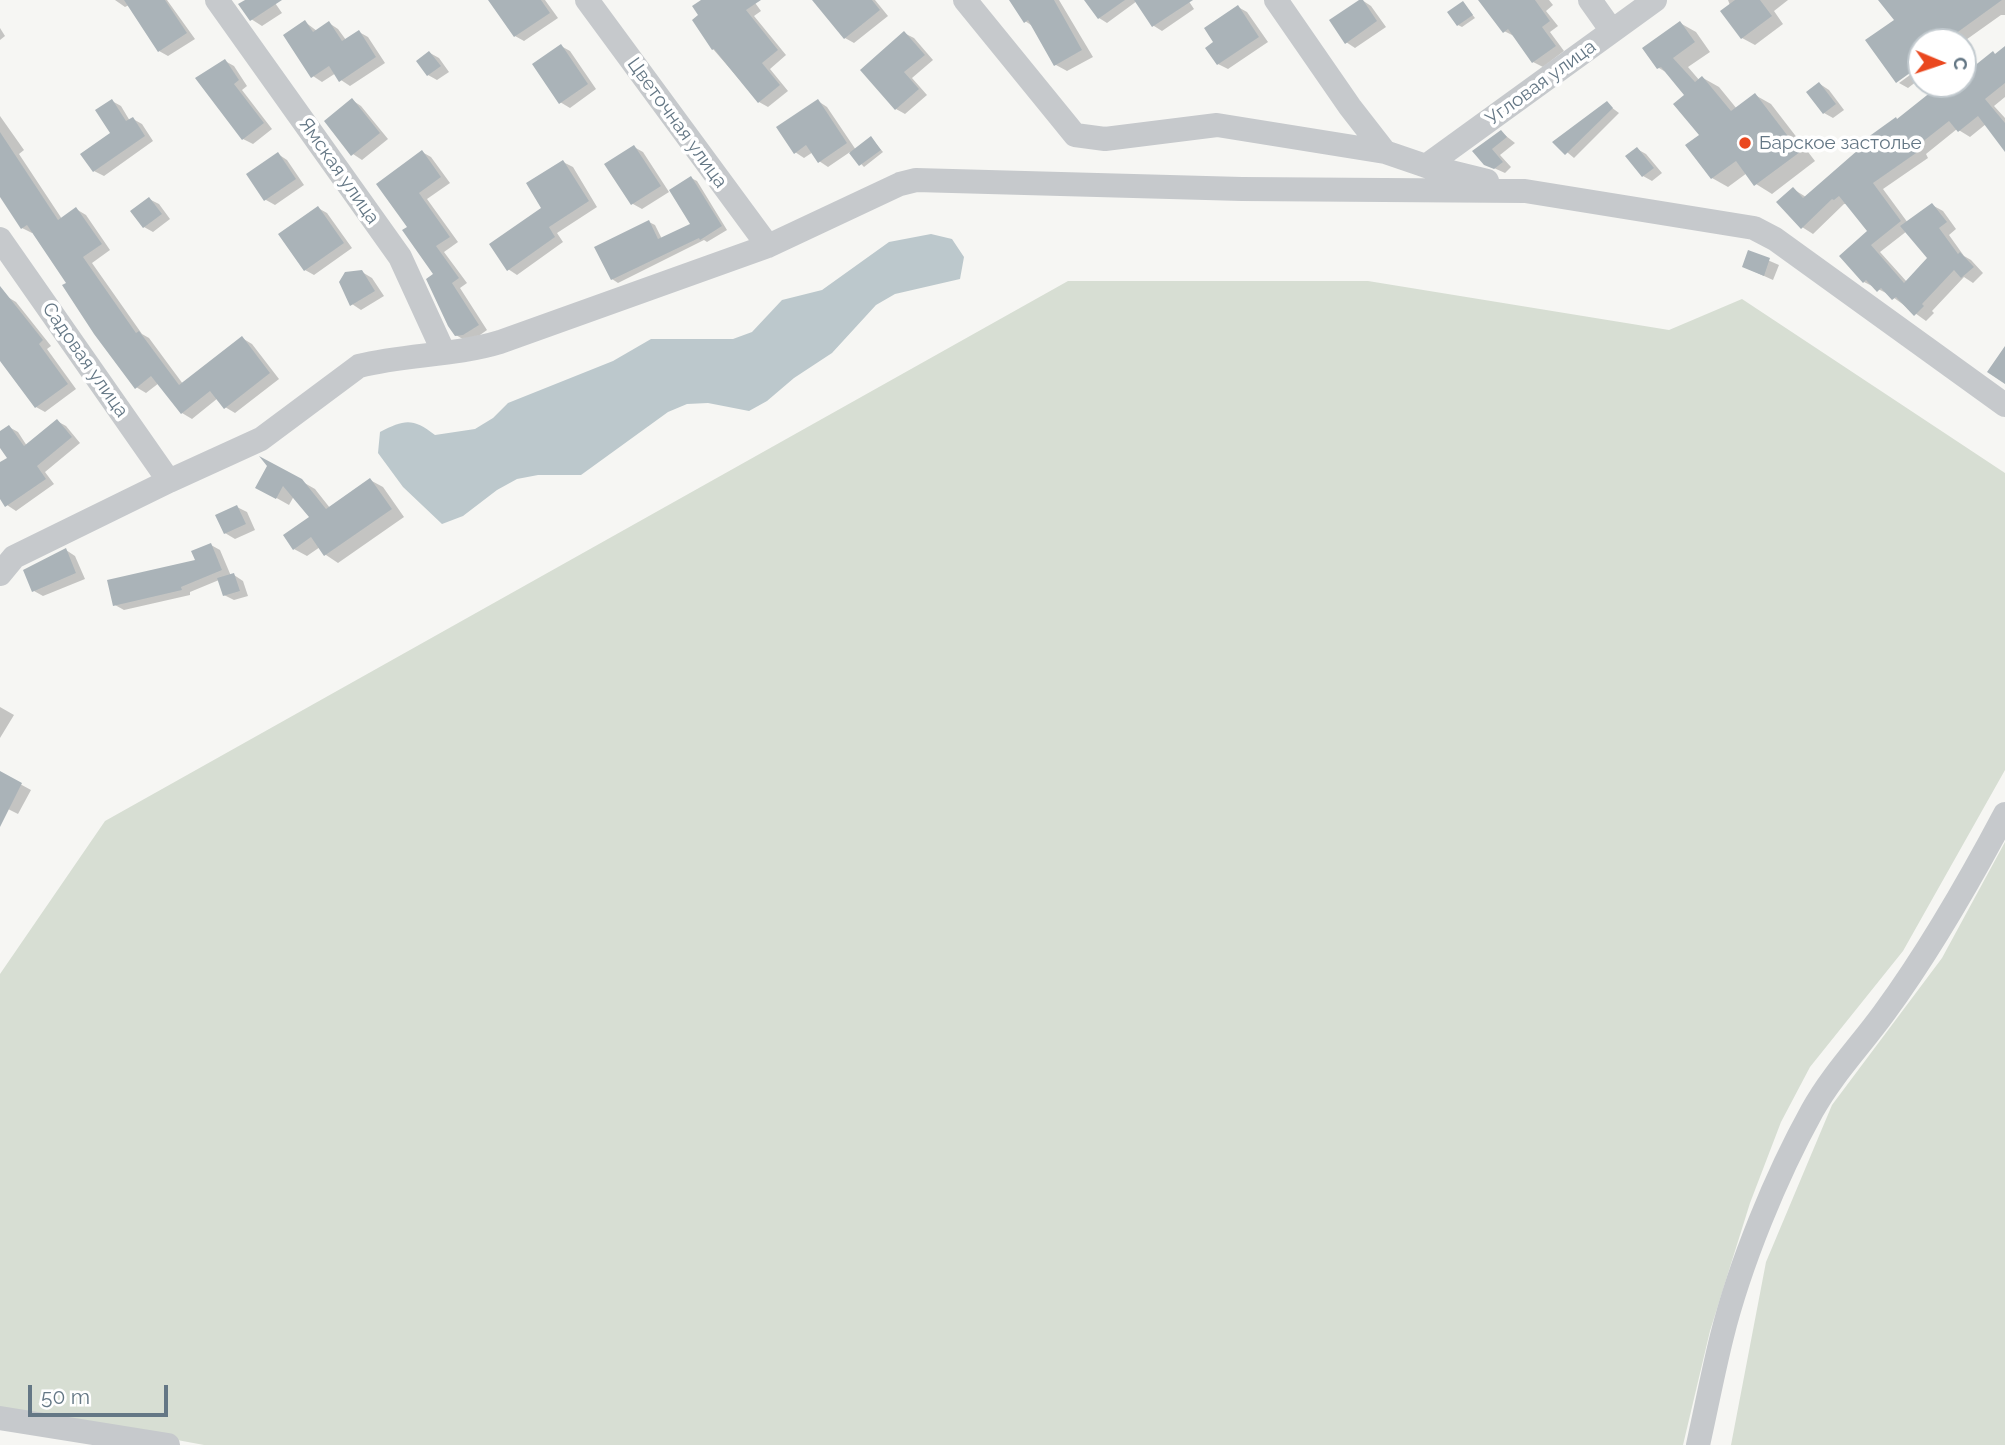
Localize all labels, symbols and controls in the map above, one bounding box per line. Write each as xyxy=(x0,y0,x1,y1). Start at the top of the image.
north arrow xyxy=(1907,28,1977,98)
street label: Угловая улица xyxy=(1482,35,1600,131)
street label: Цветочная улица xyxy=(622,53,732,193)
text: С xyxy=(1950,57,1972,71)
street label: Ямская улица xyxy=(294,113,384,229)
place label: Барское застолье xyxy=(1759,132,1922,154)
marker: Барское застолье xyxy=(1737,135,1753,151)
street label: Садовая улица xyxy=(37,298,133,422)
scale bar xyxy=(32,1372,172,1416)
text: 50 m xyxy=(41,1384,90,1409)

